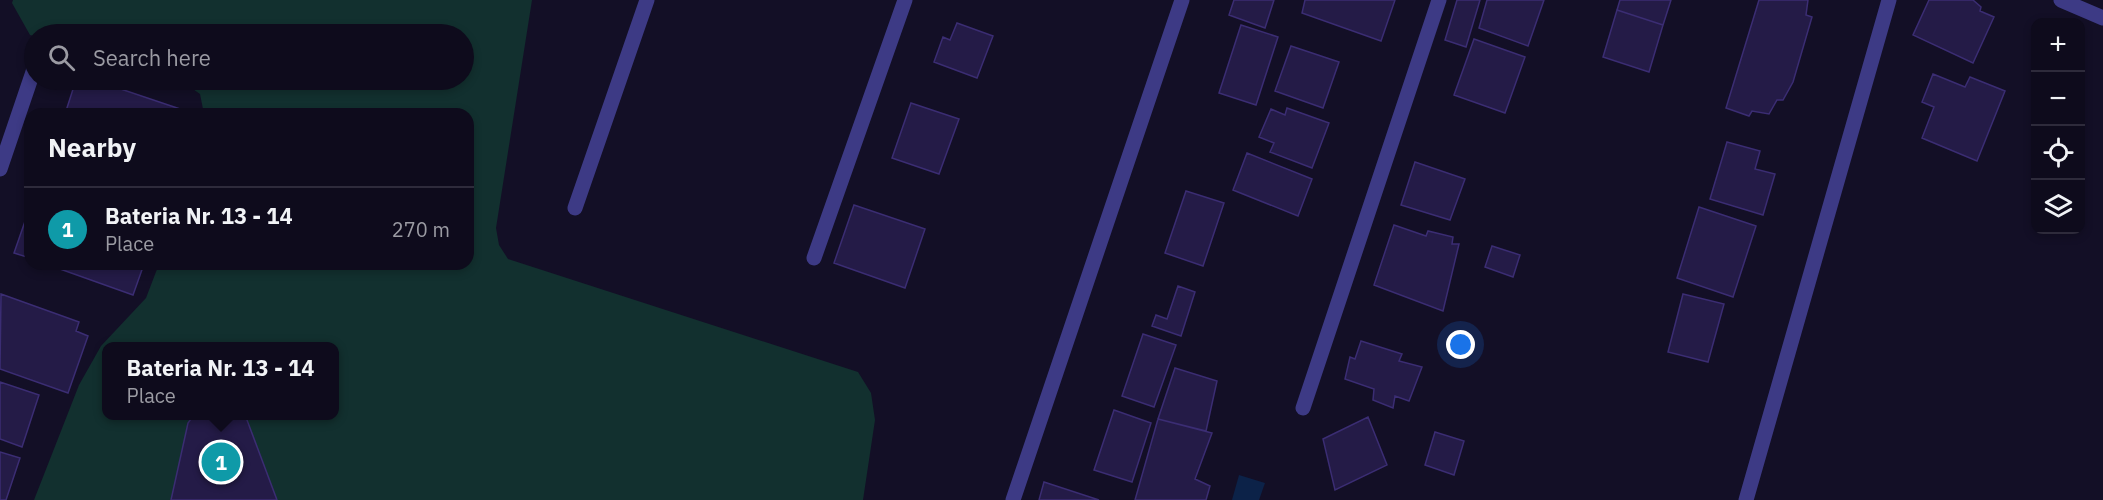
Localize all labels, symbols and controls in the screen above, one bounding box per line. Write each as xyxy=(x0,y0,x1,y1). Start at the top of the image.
map controls xyxy=(2031,18,2085,234)
button: + xyxy=(2031,18,2085,72)
search box xyxy=(24,24,474,90)
icon: search xyxy=(45,41,78,74)
text: Search here xyxy=(93,43,211,72)
button: − xyxy=(2031,72,2085,126)
button: locate xyxy=(2031,126,2085,180)
text: Nearby xyxy=(48,130,136,164)
button: layers xyxy=(2031,180,2085,234)
text: Bateria Nr. 13 - 14 xyxy=(105,201,293,230)
text: 1 xyxy=(62,216,74,243)
text: 270 m xyxy=(392,216,450,243)
text: Place xyxy=(105,230,154,257)
your location xyxy=(1446,330,1475,359)
popup xyxy=(102,342,339,420)
text: Bateria Nr. 13 - 14 xyxy=(127,353,314,382)
text: Place xyxy=(127,382,176,409)
pin: 1 xyxy=(202,440,240,484)

